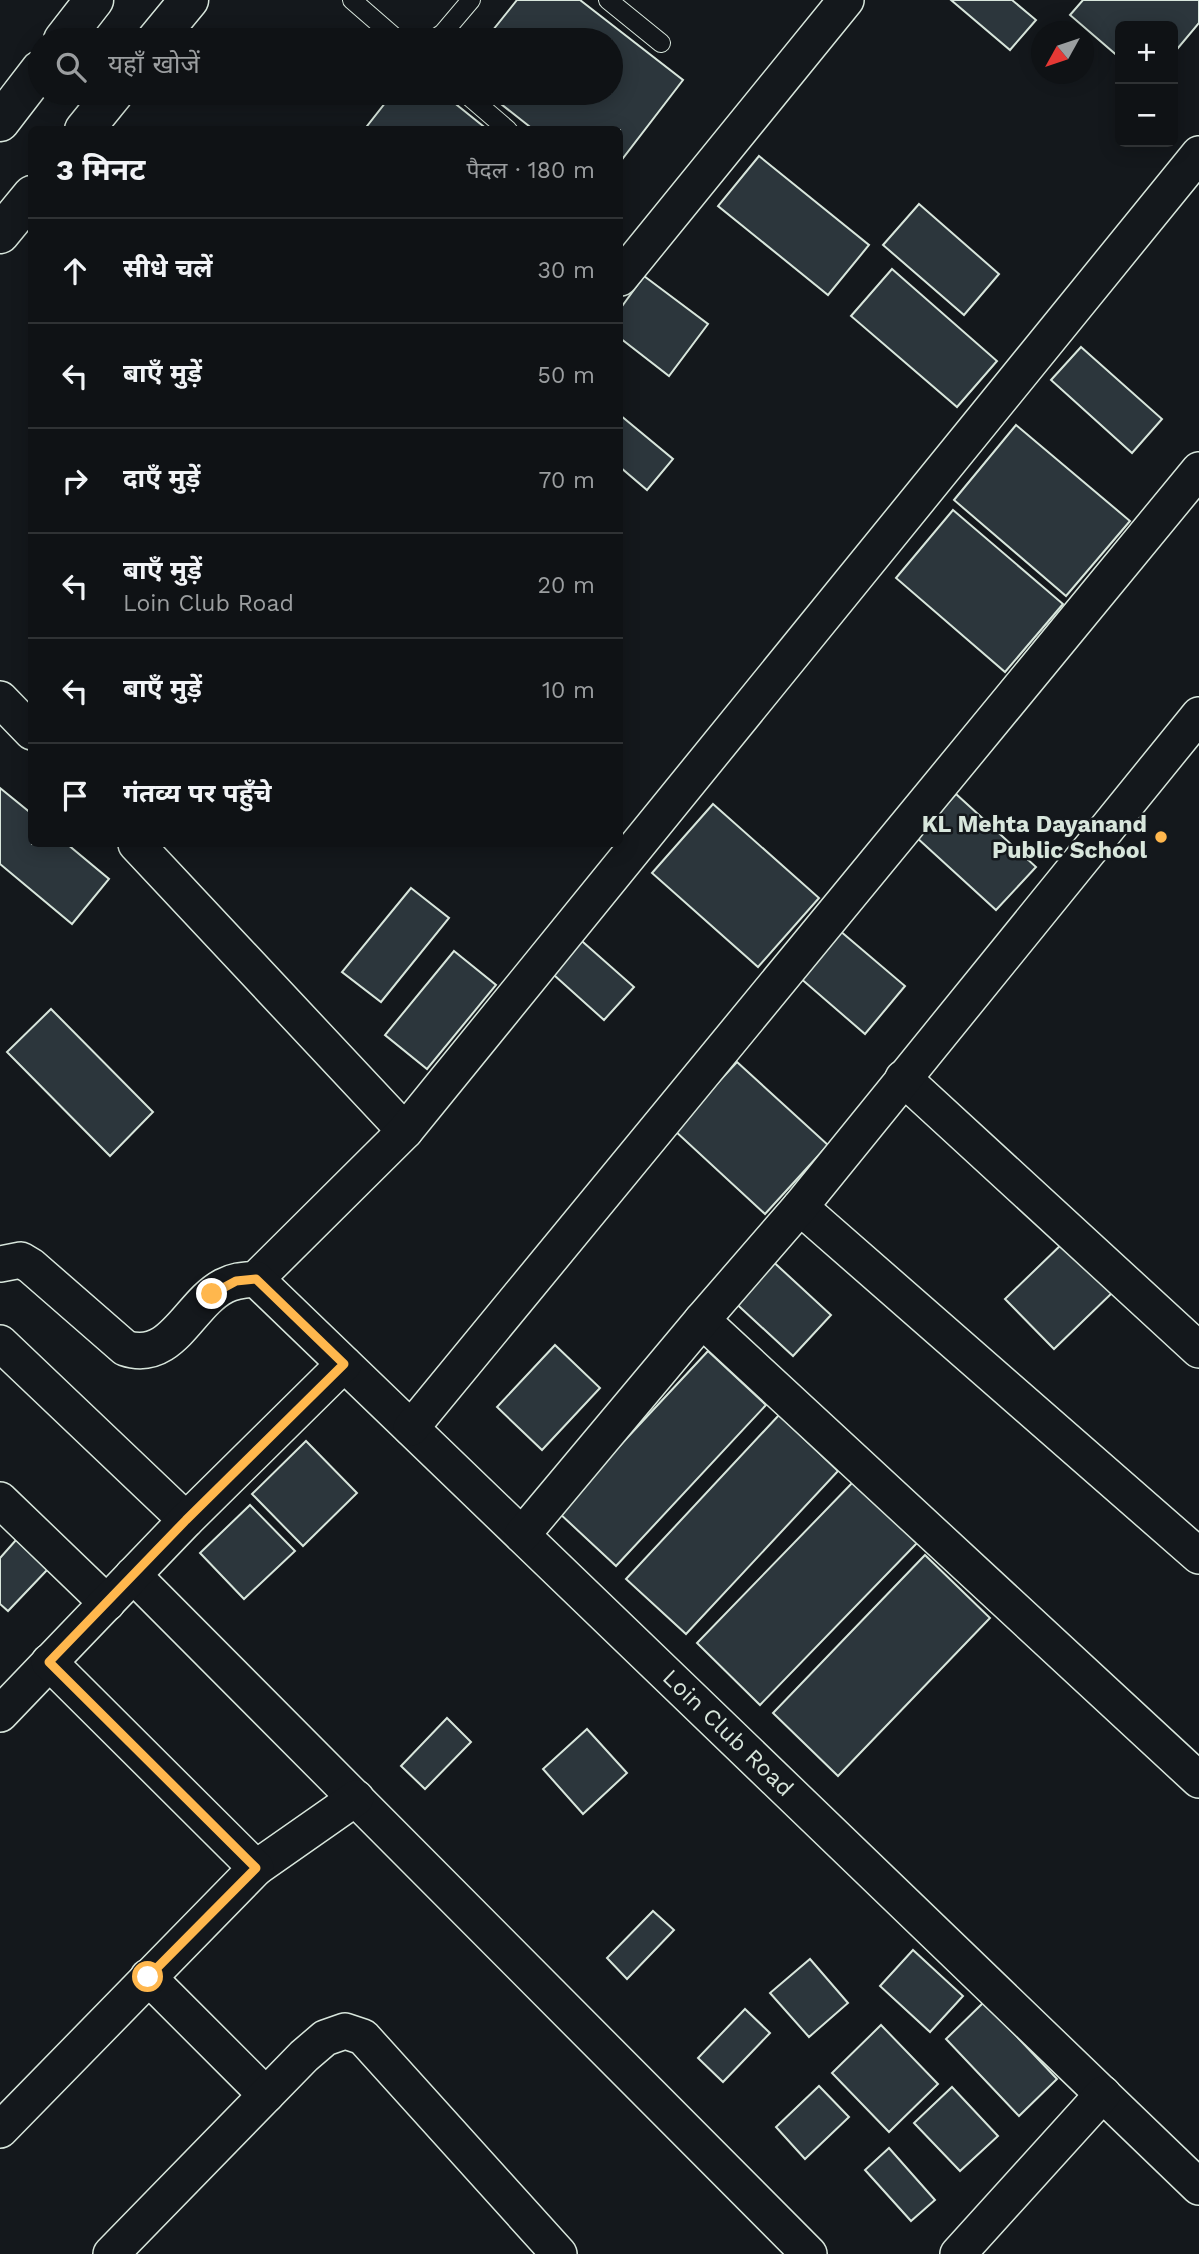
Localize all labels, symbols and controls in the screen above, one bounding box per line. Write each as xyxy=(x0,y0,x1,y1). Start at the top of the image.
north arrow xyxy=(1031,21,1094,84)
map controls xyxy=(1115,21,1178,147)
button: + xyxy=(1115,21,1178,84)
search box xyxy=(28,28,623,105)
icon: search xyxy=(52,48,90,86)
text: यहाँ खोजें xyxy=(108,49,200,79)
button: − xyxy=(1115,84,1178,147)
text: 3 मिनट xyxy=(56,152,145,187)
text: पैदल · 180 m xyxy=(466,157,595,184)
icon: ahead xyxy=(56,252,94,290)
text: सीधे चलें xyxy=(123,253,212,283)
text: 30 m xyxy=(538,257,595,284)
icon: left xyxy=(56,357,94,395)
text: बाएँ मुड़ें xyxy=(123,358,202,388)
text: 50 m xyxy=(538,362,595,389)
icon: right xyxy=(56,462,94,500)
text: दाएँ मुड़ें xyxy=(123,463,200,493)
text: 70 m xyxy=(538,467,595,494)
text: बाएँ मुड़ें xyxy=(123,555,202,585)
icon: left xyxy=(56,567,94,605)
text: 20 m xyxy=(538,572,595,599)
text: Loin Club Road xyxy=(123,590,294,617)
icon: left xyxy=(56,672,94,710)
text: बाएँ मुड़ें xyxy=(123,673,202,703)
text: 10 m xyxy=(542,677,595,704)
icon: arrive xyxy=(56,777,94,815)
text: गंतव्य पर पहुँचे xyxy=(123,778,272,808)
place label: KL Mehta Dayanand Public School xyxy=(922,811,1147,864)
marker: KL Mehta Dayanand Public School xyxy=(1153,829,1169,845)
route end xyxy=(196,1278,227,1309)
street label: Loin Club Road xyxy=(657,1664,799,1802)
route start xyxy=(132,1961,163,1992)

